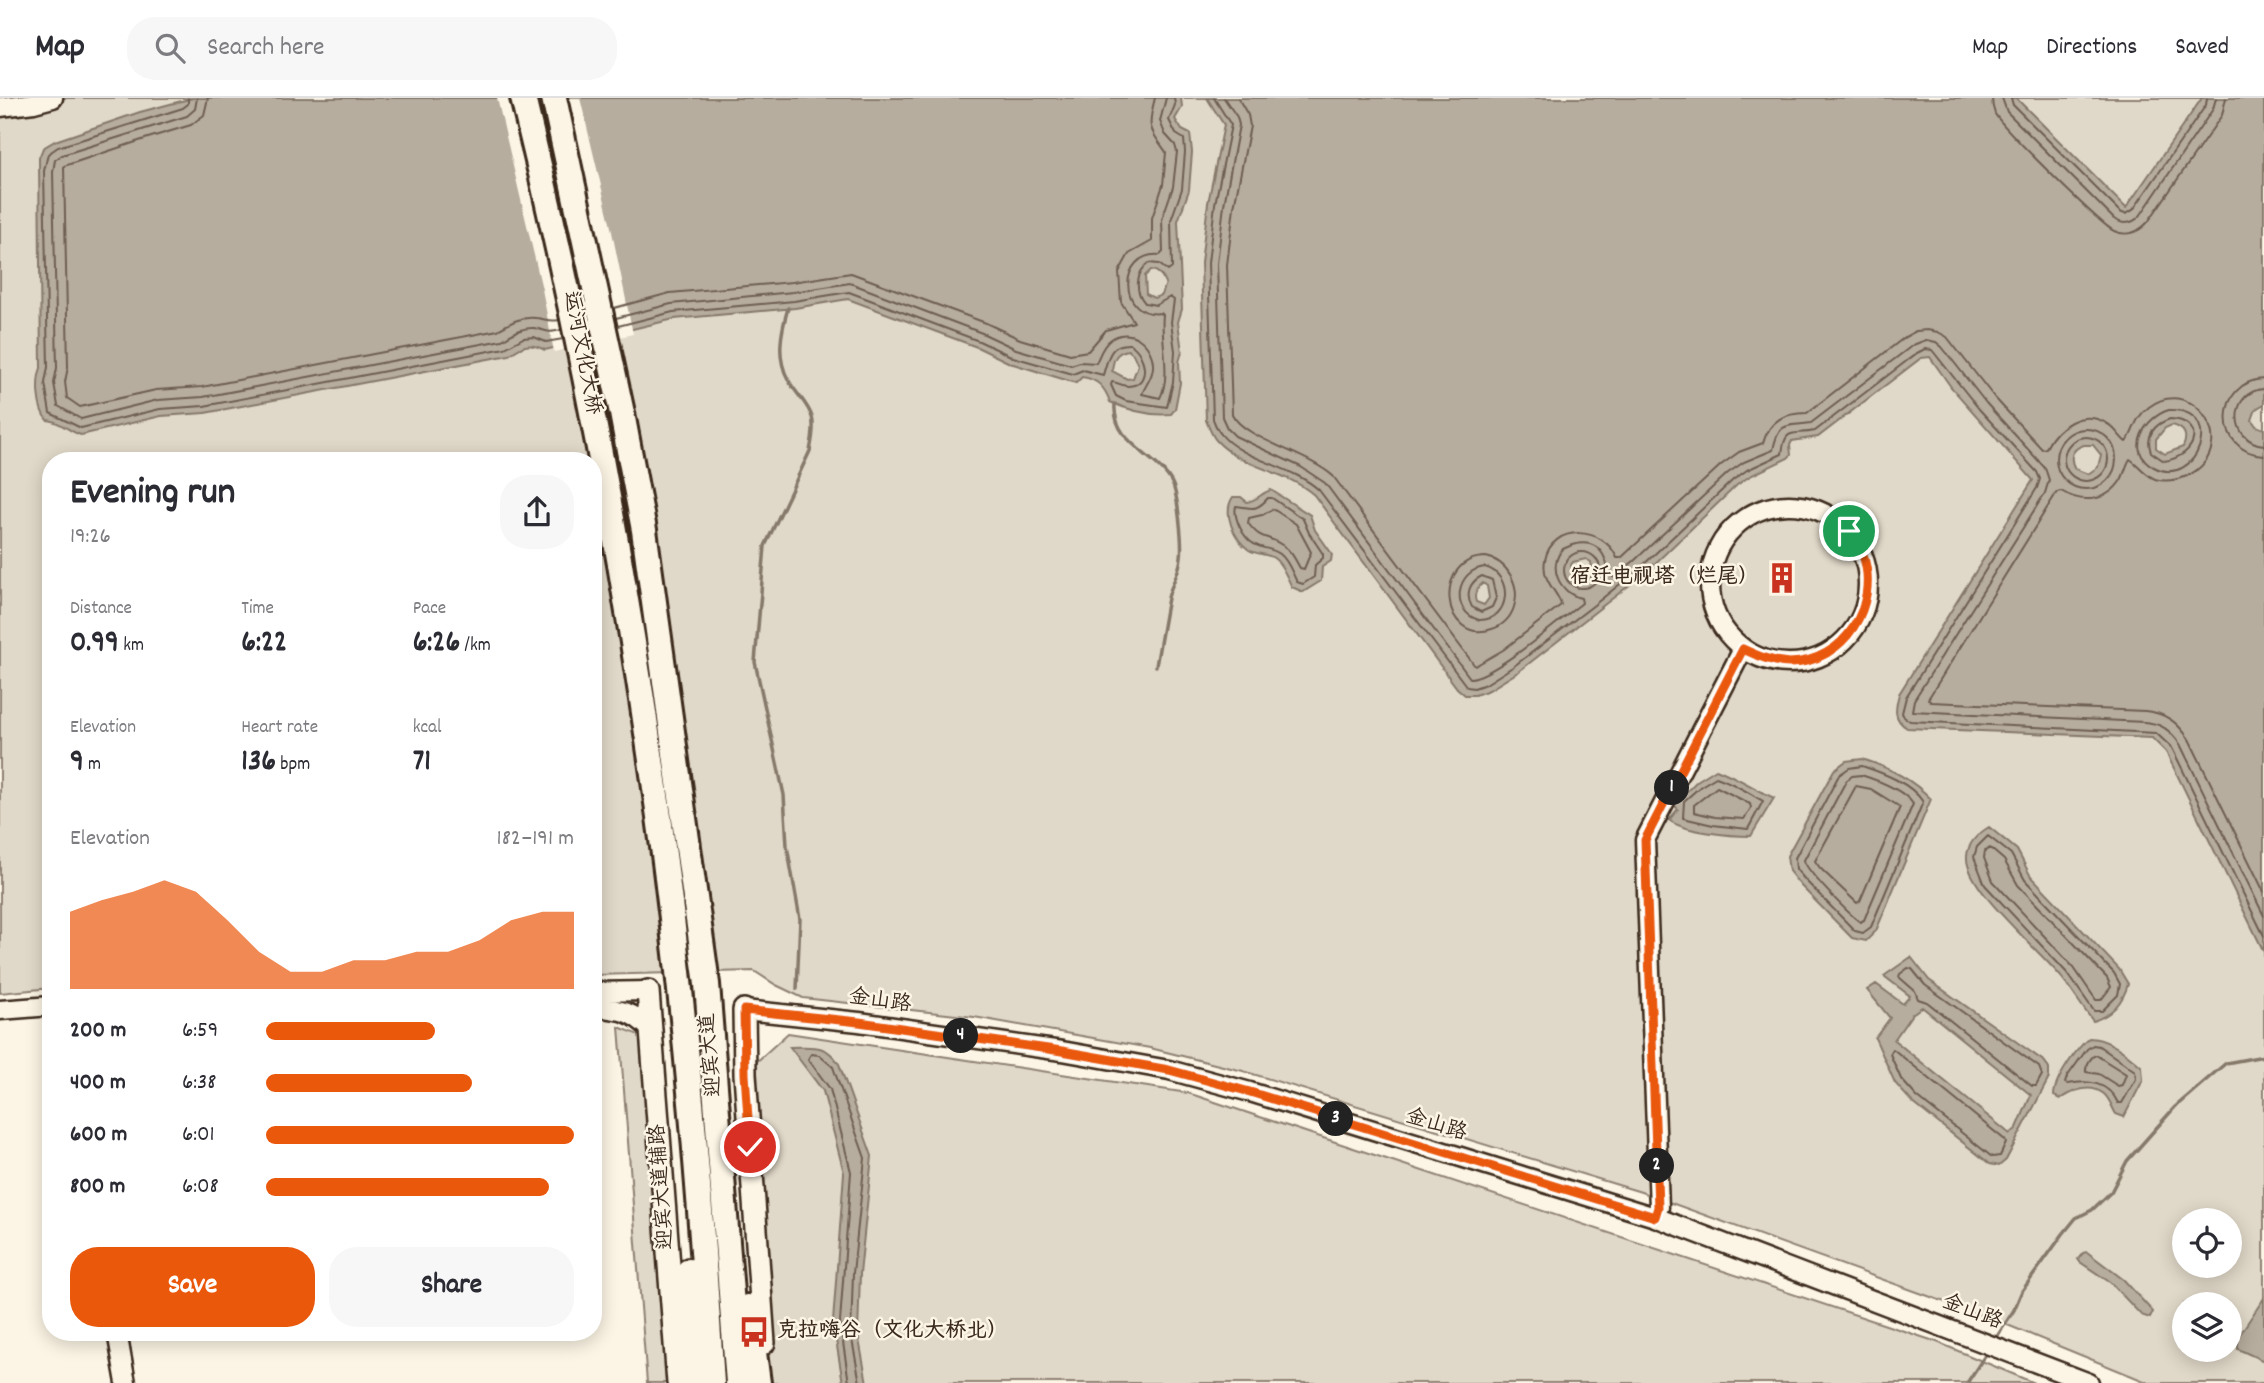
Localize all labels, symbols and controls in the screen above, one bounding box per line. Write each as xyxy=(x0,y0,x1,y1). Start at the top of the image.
search box xyxy=(127,17,617,80)
text: Map xyxy=(35,25,85,72)
icon: search xyxy=(151,29,189,67)
text: Search here xyxy=(207,30,325,67)
text: Map xyxy=(1972,31,2008,65)
text: Directions xyxy=(2046,31,2137,65)
text: Saved xyxy=(2175,31,2229,65)
street label: 运河文化大桥 xyxy=(554,288,608,418)
text: Evening run xyxy=(70,467,235,522)
button: share xyxy=(500,475,574,549)
pin xyxy=(1819,501,1879,561)
icon: arrive xyxy=(1830,512,1868,550)
text: 19:26 xyxy=(70,521,111,554)
building icon: 宿迁电视塔（烂尾） xyxy=(1765,561,1799,595)
place label: 宿迁电视塔（烂尾） xyxy=(1570,563,1759,593)
text: Distance xyxy=(70,596,132,623)
text: Time xyxy=(241,596,274,623)
text: Pace xyxy=(413,596,446,623)
text: 0.99 xyxy=(70,623,119,666)
text: 6:22 xyxy=(241,623,287,666)
text: 6:26 xyxy=(413,623,460,666)
text: km xyxy=(119,633,144,660)
text: /km xyxy=(460,633,491,660)
text: Elevation xyxy=(70,715,136,742)
text: Heart rate xyxy=(241,715,318,742)
text: kcal xyxy=(413,715,442,742)
text: 9 xyxy=(70,742,84,785)
text: 136 xyxy=(241,742,276,785)
text: 71 xyxy=(413,742,431,785)
text: m xyxy=(84,752,101,779)
text: bpm xyxy=(276,752,310,779)
pin: 1 xyxy=(1654,770,1690,806)
text: 1 xyxy=(1669,774,1674,801)
text: Elevation xyxy=(70,823,150,856)
text: 182–191 m xyxy=(497,823,574,856)
street label: 金山路 xyxy=(847,983,913,1021)
street label: 迎宾大道 xyxy=(693,1012,731,1098)
text: 200 m xyxy=(70,1015,126,1048)
text: 6:59 xyxy=(182,1015,218,1048)
pin: 4 xyxy=(944,1018,978,1054)
text: 4 xyxy=(957,1022,964,1049)
text: 400 m xyxy=(70,1067,126,1100)
text: 6:38 xyxy=(182,1067,217,1100)
pin: 3 xyxy=(1318,1102,1354,1136)
street label: 金山路 xyxy=(1401,1102,1471,1150)
text: 3 xyxy=(1331,1105,1340,1132)
pin xyxy=(720,1117,780,1177)
text: 600 m xyxy=(70,1119,127,1152)
text: 6:01 xyxy=(182,1119,215,1152)
street label: 迎宾大道辅路 xyxy=(644,1123,682,1251)
icon: check xyxy=(731,1128,769,1166)
pin: 2 xyxy=(1640,1148,1674,1184)
text: 2 xyxy=(1652,1152,1661,1179)
text: 800 m xyxy=(70,1171,125,1204)
text: 6:08 xyxy=(182,1171,219,1204)
map controls xyxy=(2172,1208,2242,1362)
button: locate xyxy=(2172,1208,2242,1278)
button: Save xyxy=(70,1247,315,1327)
button: Share xyxy=(329,1247,574,1327)
street label: 金山路 xyxy=(1937,1288,2007,1338)
button: layers xyxy=(2172,1292,2242,1362)
bus stop icon: 克拉嗨谷（文化大桥北） xyxy=(737,1315,771,1349)
place label: 克拉嗨谷（文化大桥北） xyxy=(777,1317,1008,1347)

